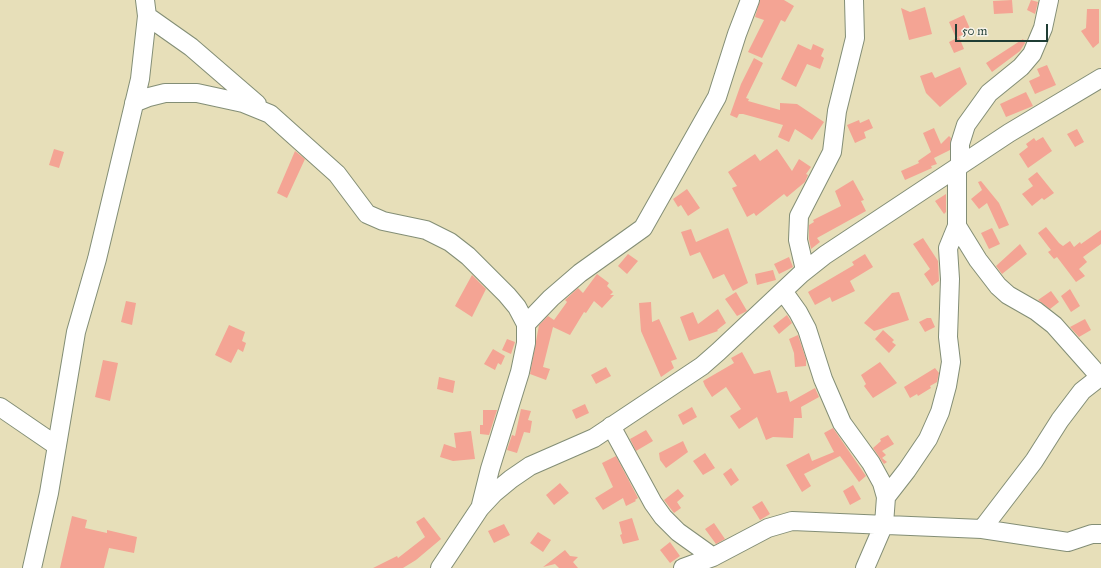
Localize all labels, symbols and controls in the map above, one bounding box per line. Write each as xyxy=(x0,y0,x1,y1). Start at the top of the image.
scale bar xyxy=(957,16,1050,42)
text: 50 m xyxy=(962,24,987,38)

